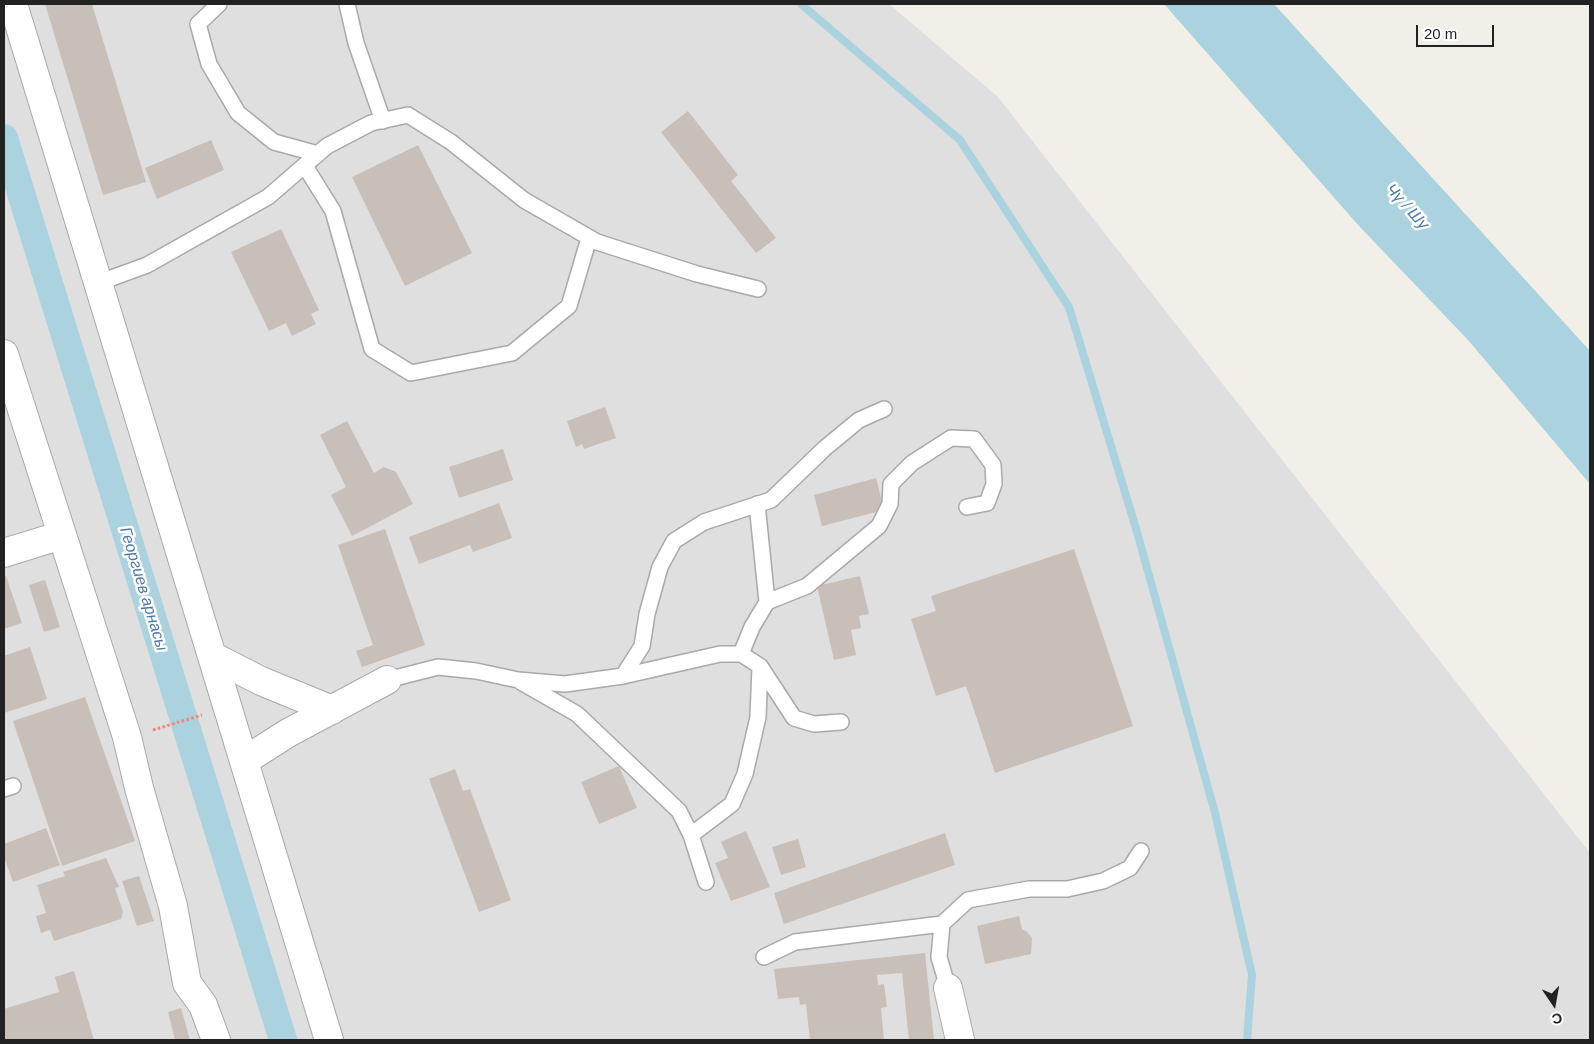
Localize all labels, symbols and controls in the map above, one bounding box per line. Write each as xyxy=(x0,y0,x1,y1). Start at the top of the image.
scale bar xyxy=(1419,15,1496,47)
text: 20 m xyxy=(1424,25,1457,42)
water label: Чү / Шу xyxy=(1382,180,1432,234)
water label: Георгиев арнасы xyxy=(115,525,171,653)
north arrow xyxy=(1529,979,1579,1029)
text: С xyxy=(1551,1010,1564,1028)

